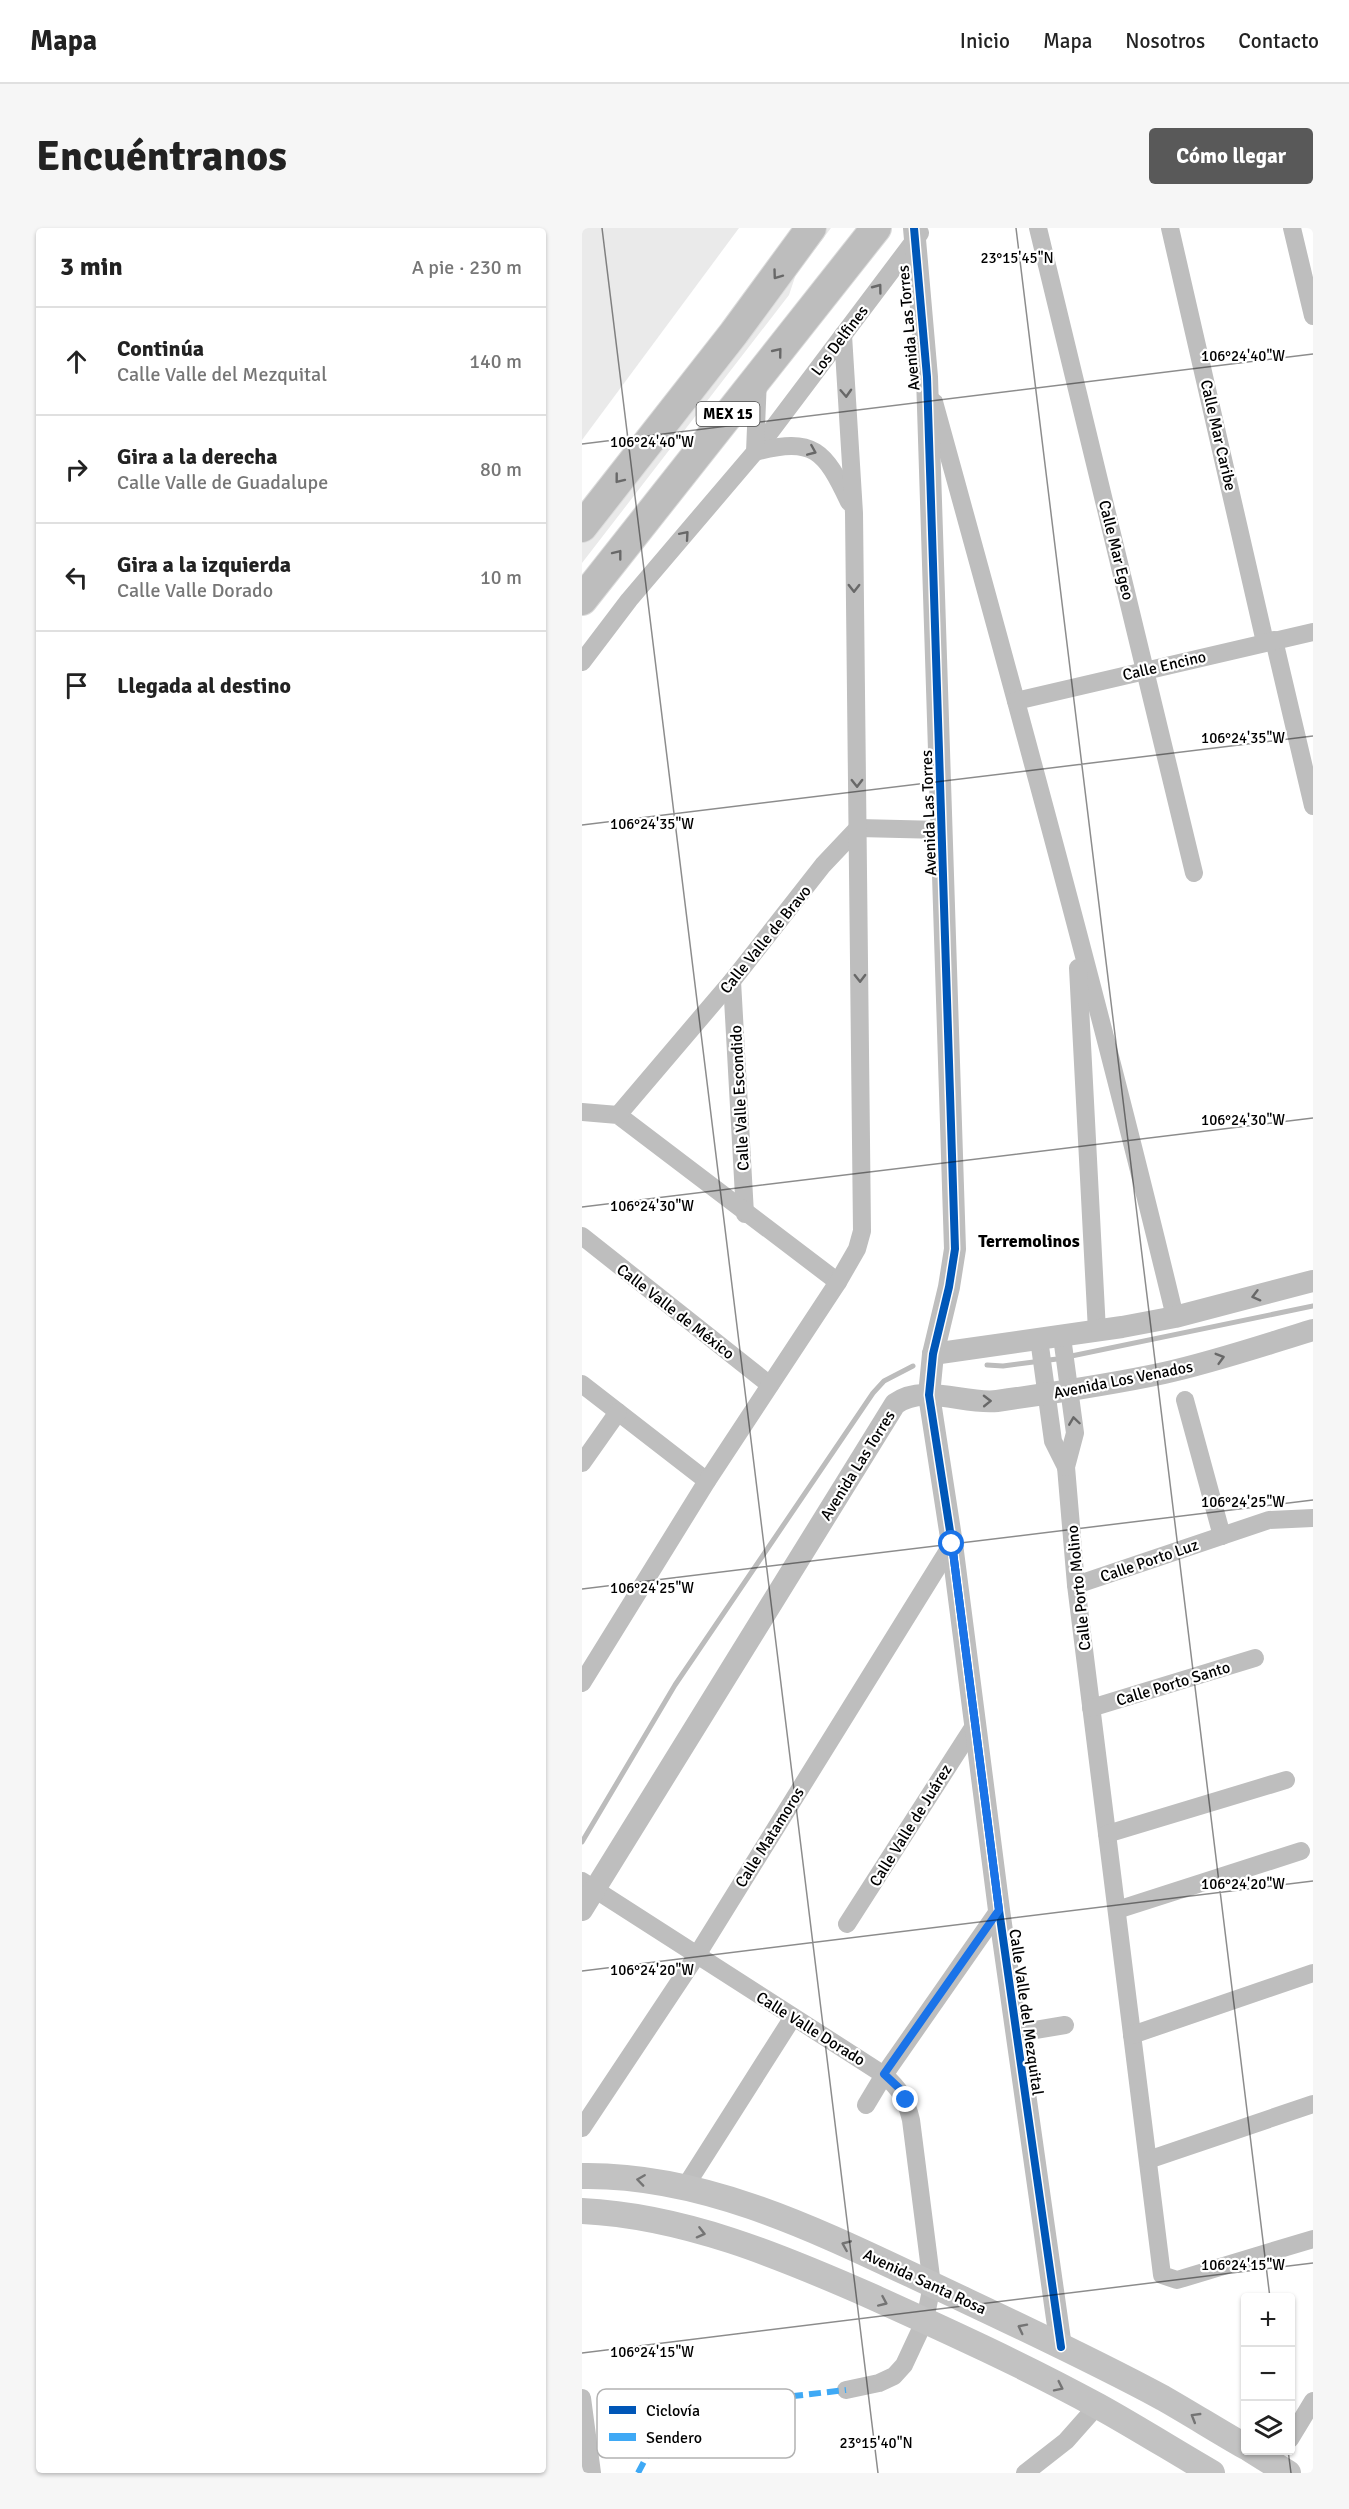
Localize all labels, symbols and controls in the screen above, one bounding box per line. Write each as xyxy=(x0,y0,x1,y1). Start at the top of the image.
text: Mapa xyxy=(30,24,97,58)
text: Inicio xyxy=(960,28,1010,54)
text: Mapa xyxy=(1043,28,1092,54)
text: Nosotros xyxy=(1125,28,1205,54)
text: Contacto xyxy=(1238,28,1319,54)
button: Cómo llegar xyxy=(1149,128,1313,184)
text: Encuéntranos xyxy=(36,131,287,182)
text: 23°15'45"N xyxy=(980,249,1054,267)
text: 3 min xyxy=(60,251,123,283)
text: A pie · 230 m xyxy=(412,255,522,280)
street label: Avenida Las Torres xyxy=(894,264,924,392)
one-way arrow xyxy=(773,269,784,280)
one-way arrow xyxy=(871,283,882,294)
street label: Los Delfines xyxy=(807,302,873,380)
text: Continúa xyxy=(117,335,204,362)
icon: ahead xyxy=(60,345,93,378)
text: 106°24'40"W xyxy=(1201,347,1285,365)
one-way arrow xyxy=(771,348,782,359)
text: 140 m xyxy=(469,349,522,374)
text: Calle Valle del Mezquital xyxy=(117,362,327,387)
street label: Calle Mar Caribe xyxy=(1196,378,1241,493)
one-way arrow xyxy=(840,389,853,398)
road number: MEX 15 xyxy=(696,402,760,426)
text: 106°24'40"W xyxy=(610,433,694,451)
text: Gira a la derecha xyxy=(117,443,278,470)
one-way arrow xyxy=(805,444,816,456)
icon: right xyxy=(60,453,93,486)
text: 80 m xyxy=(480,457,522,482)
text: Calle Valle de Guadalupe xyxy=(117,470,328,495)
one-way arrow xyxy=(616,473,627,484)
street label: Calle Mar Egeo xyxy=(1094,498,1138,602)
one-way arrow xyxy=(678,531,689,542)
one-way arrow xyxy=(611,550,622,561)
text: Gira a la izquierda xyxy=(117,551,291,578)
icon: left xyxy=(60,561,93,594)
text: 10 m xyxy=(480,565,522,590)
text: Calle Valle Dorado xyxy=(117,578,273,603)
one-way arrow xyxy=(848,583,860,592)
street label: Calle Encino xyxy=(1121,647,1208,685)
icon: arrive xyxy=(60,669,93,702)
text: Llegada al destino xyxy=(117,672,291,699)
text: 106°24'35"W xyxy=(1201,729,1285,747)
street label: Avenida Las Torres xyxy=(917,750,941,876)
one-way arrow xyxy=(851,778,864,787)
text: 106°24'35"W xyxy=(610,815,694,833)
street label: Calle Valle de Bravo xyxy=(716,881,816,998)
one-way arrow xyxy=(854,973,867,982)
street label: Calle Valle Escondido xyxy=(726,1025,754,1171)
text: 106°24'30"W xyxy=(1201,1111,1285,1129)
text: 106°24'30"W xyxy=(610,1197,694,1215)
district label: Terremolinos xyxy=(978,1230,1080,1252)
street label: Calle Valle de México xyxy=(612,1260,738,1364)
one-way arrow xyxy=(1252,1288,1262,1301)
one-way arrow xyxy=(1214,1353,1225,1365)
street label: Avenida Los Venados xyxy=(1052,1357,1195,1403)
one-way arrow xyxy=(983,1394,992,1407)
street label: Avenida Las Torres xyxy=(816,1407,900,1524)
one-way arrow xyxy=(1068,1416,1080,1426)
text: 106°24'25"W xyxy=(1201,1493,1285,1511)
street label: Calle Porto Molino xyxy=(1062,1524,1096,1652)
route start xyxy=(938,1530,964,1556)
street label: Calle Porto Luz xyxy=(1098,1535,1201,1587)
text: 106°24'25"W xyxy=(610,1579,694,1597)
street label: Calle Porto Santo xyxy=(1114,1657,1233,1711)
street label: Calle Valle de Juárez xyxy=(865,1761,957,1890)
street label: Calle Matamoros xyxy=(731,1784,809,1892)
text: 106°24'20"W xyxy=(1201,1875,1285,1893)
street label: Calle Valle del Mezquital xyxy=(1004,1928,1048,2097)
text: 106°24'20"W xyxy=(610,1961,694,1979)
street label: Calle Valle Dorado xyxy=(752,1987,869,2070)
route end xyxy=(892,2086,918,2112)
one-way arrow xyxy=(636,2175,645,2187)
one-way arrow xyxy=(696,2225,706,2238)
one-way arrow xyxy=(841,2240,852,2252)
street label: Avenida Santa Rosa xyxy=(860,2245,989,2319)
text: 106°24'15"W xyxy=(1201,2256,1285,2274)
map controls xyxy=(1241,2293,1295,2455)
button: + xyxy=(1241,2293,1295,2347)
one-way arrow xyxy=(877,2295,888,2307)
one-way arrow xyxy=(1018,2324,1029,2335)
text: 106°24'15"W xyxy=(610,2343,694,2361)
button: − xyxy=(1241,2347,1295,2401)
one-way arrow xyxy=(1052,2379,1063,2391)
legend xyxy=(597,2389,795,2458)
text: Ciclovía xyxy=(646,2401,700,2421)
button: layers xyxy=(1241,2401,1295,2455)
one-way arrow xyxy=(1191,2413,1201,2425)
text: Sendero xyxy=(646,2428,702,2448)
text: 23°15'40"N xyxy=(839,2434,913,2452)

